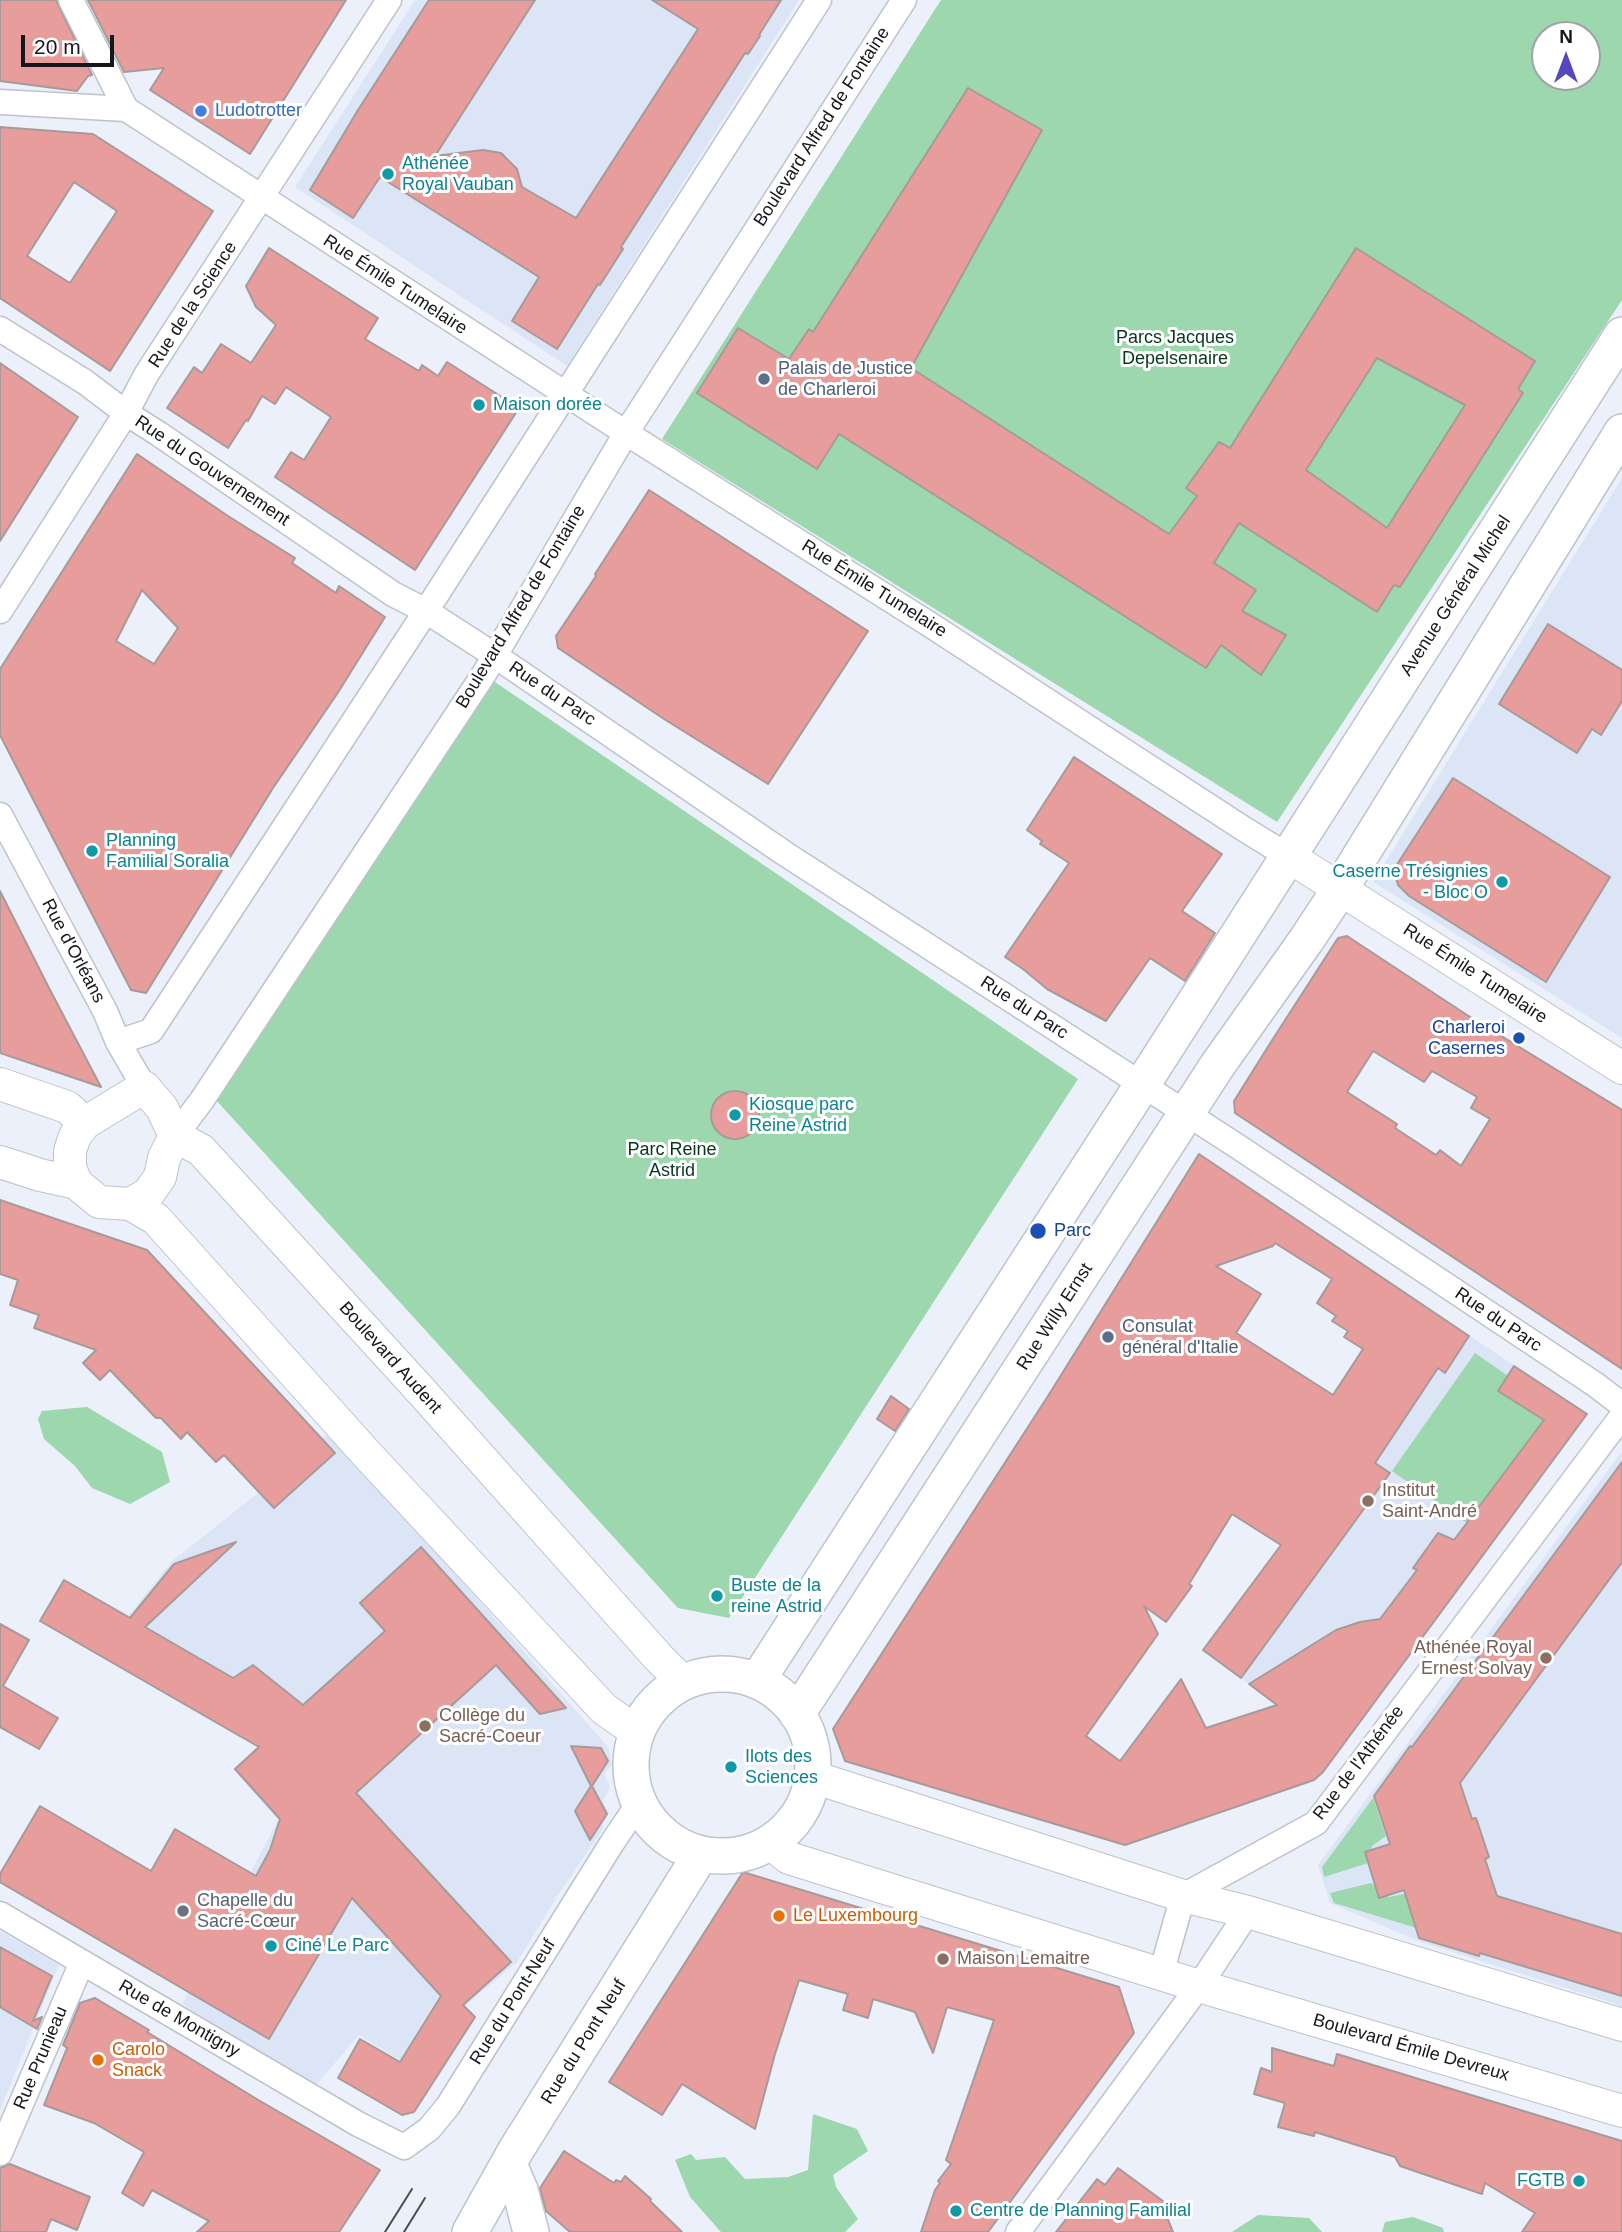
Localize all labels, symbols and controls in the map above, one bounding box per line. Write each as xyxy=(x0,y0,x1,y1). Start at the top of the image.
scale bar xyxy=(24,21,117,65)
north arrow xyxy=(1531,21,1601,91)
street label: Boulevard Alfred de Fontaine xyxy=(749,23,895,231)
text: N xyxy=(1559,26,1573,47)
text: 20 m xyxy=(34,35,81,58)
place label: Ludotrotter xyxy=(215,100,302,122)
marker: Ludotrotter xyxy=(193,103,209,119)
place label: Athénée Royal Vauban xyxy=(402,153,514,196)
marker: Athénée Royal Vauban xyxy=(380,166,396,182)
street label: Rue Émile Tumelaire xyxy=(319,230,471,340)
street label: Rue de la Science xyxy=(144,238,242,372)
park label: Parcs Jacques Depelsenaire xyxy=(1116,327,1234,370)
place label: Palais de Justice de Charleroi xyxy=(778,358,913,400)
marker: Palais de Justice de Charleroi xyxy=(756,371,772,387)
place label: Maison dorée xyxy=(493,394,602,416)
marker: Maison dorée xyxy=(471,397,487,413)
street label: Rue du Gouvernement xyxy=(130,411,294,531)
street label: Boulevard Alfred de Fontaine xyxy=(452,502,590,712)
street label: Avenue Général Michel xyxy=(1396,512,1516,680)
street label: Rue Émile Tumelaire xyxy=(797,535,951,643)
street label: Rue du Parc xyxy=(504,657,600,731)
place label: Planning Familial Soralia xyxy=(106,830,229,872)
marker: Planning Familial Soralia xyxy=(84,843,100,859)
place label: Caserne Trésignies - Bloc O xyxy=(1333,861,1488,903)
marker: Caserne Trésignies - Bloc O xyxy=(1494,874,1510,890)
street label: Rue d'Orléans xyxy=(37,895,109,1007)
street label: Rue Émile Tumelaire xyxy=(1399,919,1551,1029)
street label: Rue du Parc xyxy=(976,972,1072,1044)
place label: Charleroi Casernes xyxy=(1428,1017,1505,1060)
marker: Charleroi Casernes xyxy=(1511,1030,1527,1046)
place label: Kiosque parc Reine Astrid xyxy=(749,1094,854,1136)
marker: Kiosque parc Reine Astrid xyxy=(727,1107,743,1123)
park label: Parc Reine Astrid xyxy=(627,1139,717,1182)
place label: Parc xyxy=(1054,1220,1091,1242)
marker: Parc xyxy=(1028,1221,1048,1241)
street label: Rue Willy Ernst xyxy=(1012,1260,1098,1374)
street label: Rue du Parc xyxy=(1450,1283,1546,1357)
street label: Boulevard Audent xyxy=(334,1298,446,1418)
place label: Consulat général d'Italie xyxy=(1122,1316,1239,1358)
marker: Consulat général d'Italie xyxy=(1100,1329,1116,1345)
place label: Institut Saint-André xyxy=(1382,1480,1477,1522)
marker: Institut Saint-André xyxy=(1360,1493,1376,1509)
place label: Buste de la reine Astrid xyxy=(731,1575,822,1618)
marker: Buste de la reine Astrid xyxy=(709,1588,725,1604)
place label: Athénée Royal Ernest Solvay xyxy=(1414,1637,1532,1680)
marker: Athénée Royal Ernest Solvay xyxy=(1538,1650,1554,1666)
street label: Rue de l'Athénée xyxy=(1309,1702,1409,1824)
place label: Collège du Sacré-Coeur xyxy=(439,1705,541,1748)
marker: Collège du Sacré-Coeur xyxy=(417,1718,433,1734)
place label: Ilots des Sciences xyxy=(745,1746,818,1788)
marker: Ilots des Sciences xyxy=(723,1759,739,1775)
place label: Chapelle du Sacré-Cœur xyxy=(197,1890,296,1932)
marker: Chapelle du Sacré-Cœur xyxy=(175,1903,191,1919)
place label: Le Luxembourg xyxy=(793,1905,918,1927)
marker: Le Luxembourg xyxy=(771,1908,787,1924)
place label: Ciné Le Parc xyxy=(285,1935,389,1957)
street label: Rue du Pont-Neuf xyxy=(466,1935,560,2069)
marker: Ciné Le Parc xyxy=(263,1938,279,1954)
place label: Maison Lemaitre xyxy=(957,1948,1090,1970)
marker: Maison Lemaitre xyxy=(935,1951,951,1967)
street label: Rue de Montigny xyxy=(115,1976,243,2062)
street label: Rue du Pont Neuf xyxy=(537,1976,631,2108)
street label: Rue Prunieau xyxy=(10,2003,72,2113)
street label: Boulevard Émile Devreux xyxy=(1310,2010,1512,2086)
place label: Carolo Snack xyxy=(112,2039,165,2082)
marker: Carolo Snack xyxy=(90,2052,106,2068)
place label: FGTB xyxy=(1517,2170,1565,2192)
marker: FGTB xyxy=(1571,2173,1587,2189)
place label: Centre de Planning Familial xyxy=(970,2200,1191,2222)
marker: Centre de Planning Familial xyxy=(948,2203,964,2219)

